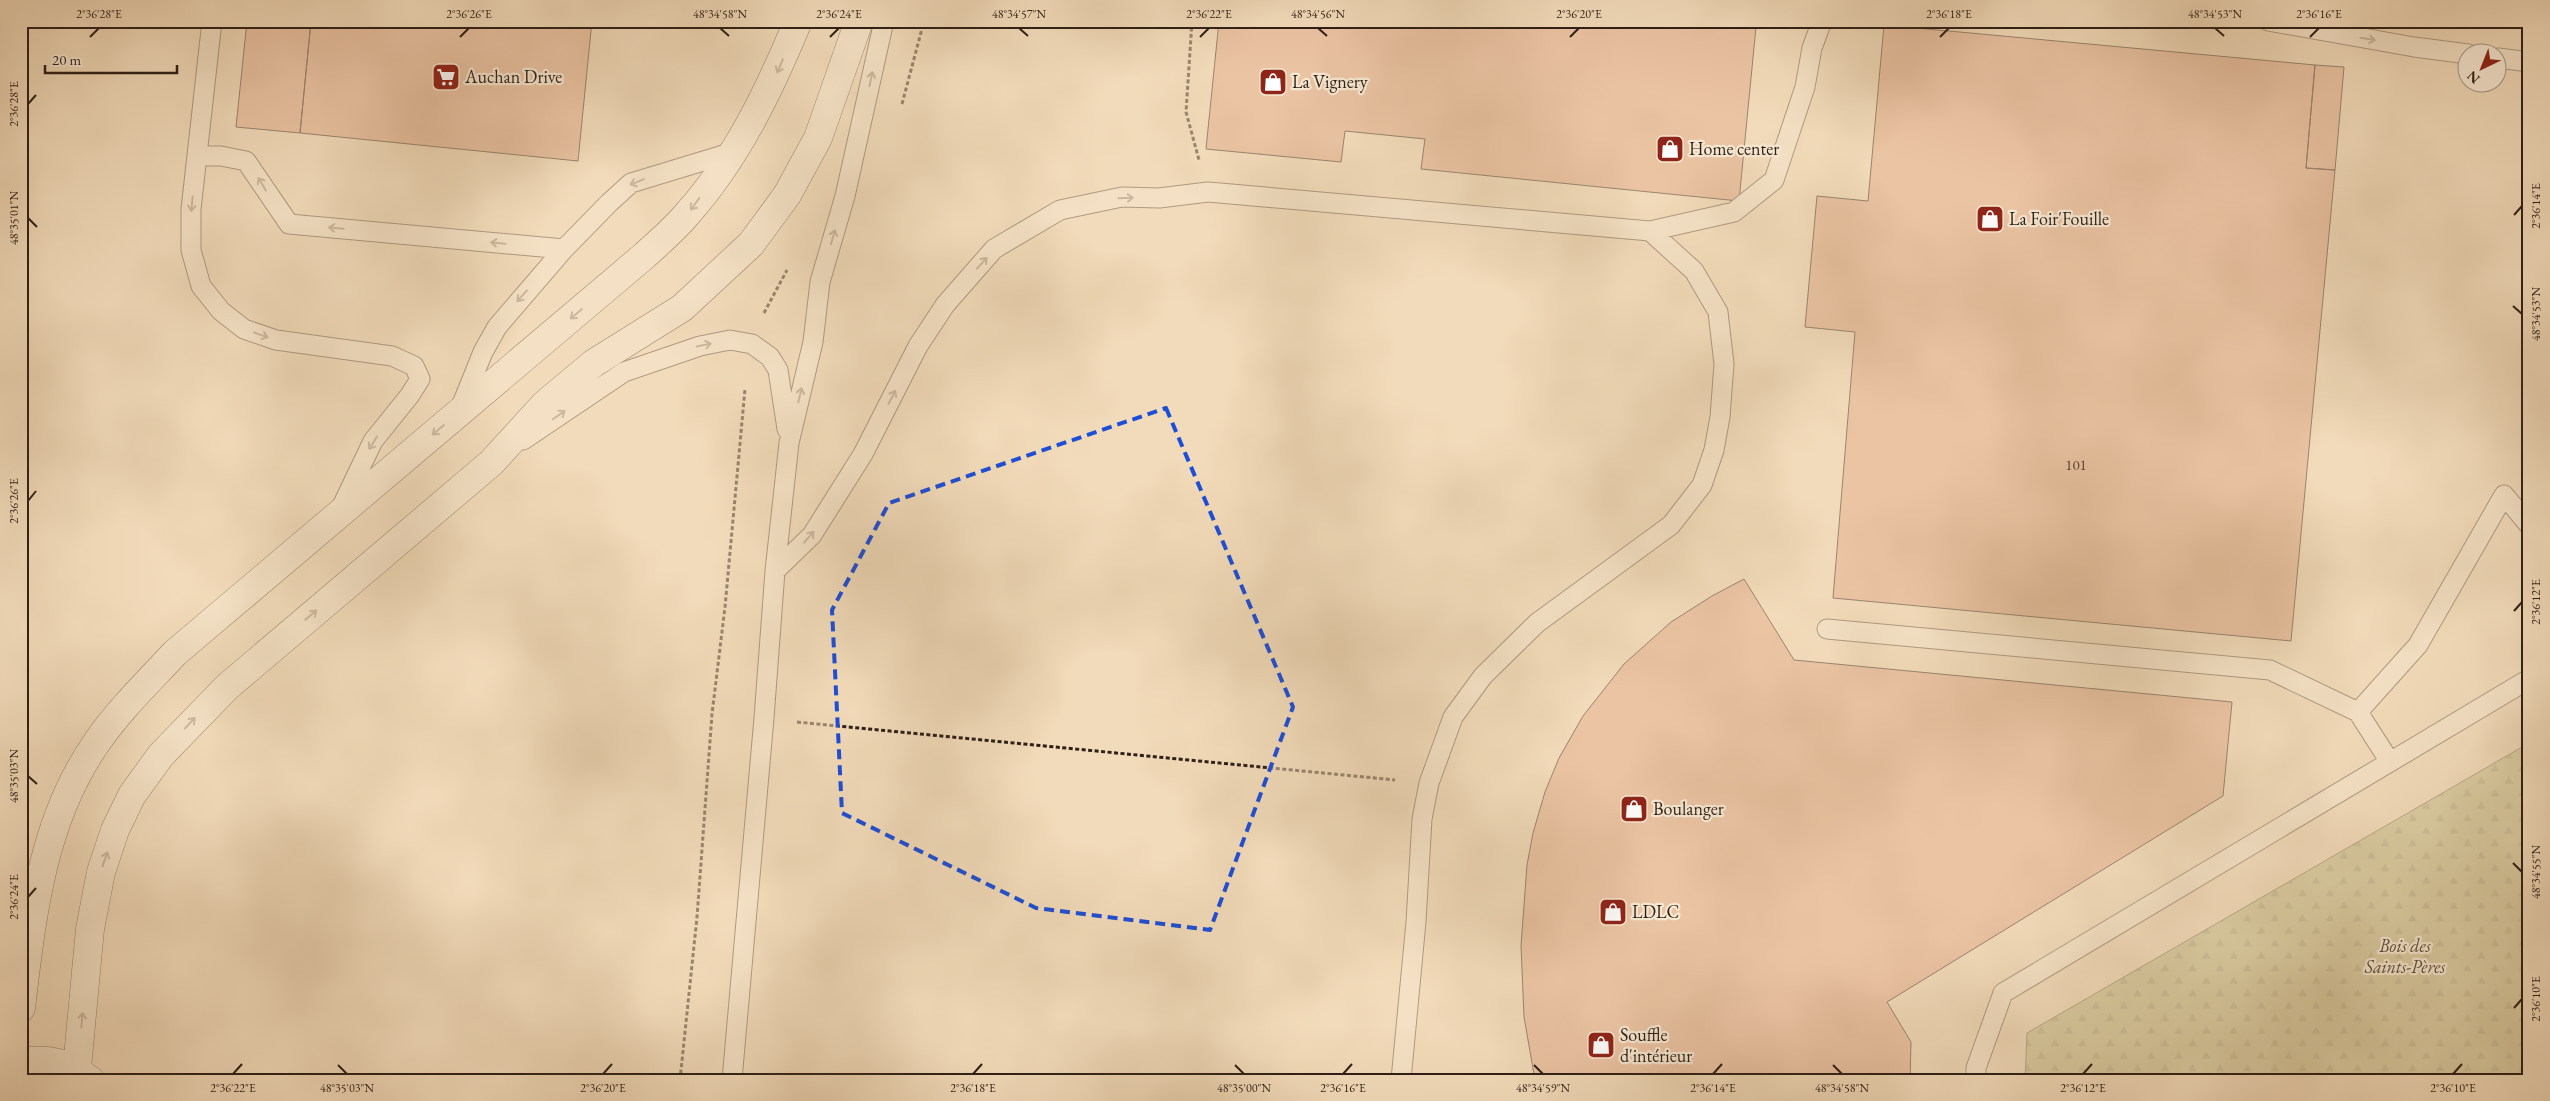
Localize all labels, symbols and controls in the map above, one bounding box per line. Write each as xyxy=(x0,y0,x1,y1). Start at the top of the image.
text: 2°36'28"E xyxy=(76,6,122,22)
text: 2°36'26"E xyxy=(446,6,492,22)
text: 48°34'58"N xyxy=(693,6,747,22)
text: 2°36'24"E xyxy=(816,6,862,22)
text: 48°34'57"N xyxy=(992,6,1046,22)
text: 2°36'22"E xyxy=(1186,6,1232,22)
text: 48°34'56"N xyxy=(1291,6,1345,22)
text: 2°36'20"E xyxy=(1556,6,1602,22)
text: 2°36'18"E xyxy=(1926,6,1972,22)
text: 48°34'53"N xyxy=(2188,6,2242,22)
text: 2°36'16"E xyxy=(2296,6,2342,22)
one-way arrow xyxy=(2360,35,2376,44)
scale bar xyxy=(45,42,178,74)
north arrow xyxy=(2458,42,2508,92)
text: 20 m xyxy=(52,50,81,69)
one-way arrow xyxy=(774,58,784,73)
supermarket icon: Auchan Drive xyxy=(431,62,461,92)
place label: Auchan Drive xyxy=(464,65,562,88)
shop icon: La Vignery xyxy=(1258,67,1288,97)
text: N xyxy=(2462,67,2483,88)
place label: La Vignery xyxy=(1292,70,1368,93)
one-way arrow xyxy=(867,71,877,87)
text: 2°36'28"E xyxy=(6,81,22,127)
shop icon: Home center xyxy=(1655,134,1685,164)
place label: Home center xyxy=(1689,137,1779,160)
one-way arrow xyxy=(257,177,267,191)
one-way arrow xyxy=(630,178,645,187)
text: 2°36'14"E xyxy=(2528,183,2544,229)
text: 48°35'01"N xyxy=(6,191,22,245)
one-way arrow xyxy=(1118,193,1134,202)
one-way arrow xyxy=(187,196,196,212)
one-way arrow xyxy=(690,197,700,211)
shop icon: La Foir'Fouille xyxy=(1975,204,2005,234)
place label: La Foir'Fouille xyxy=(2009,207,2109,230)
one-way arrow xyxy=(329,224,345,233)
one-way arrow xyxy=(828,229,838,245)
one-way arrow xyxy=(491,238,507,248)
one-way arrow xyxy=(976,257,988,270)
text: 48°34'53"N xyxy=(2528,287,2544,341)
one-way arrow xyxy=(516,289,528,302)
one-way arrow xyxy=(569,309,582,320)
one-way arrow xyxy=(253,331,268,340)
one-way arrow xyxy=(696,340,712,350)
one-way arrow xyxy=(796,388,805,404)
one-way arrow xyxy=(887,390,897,405)
one-way arrow xyxy=(552,410,566,420)
one-way arrow xyxy=(432,424,445,435)
one-way arrow xyxy=(368,435,378,449)
house number: 101 xyxy=(2065,455,2087,474)
text: 2°36'26"E xyxy=(6,478,22,524)
one-way arrow xyxy=(803,530,815,543)
text: 2°36'12"E xyxy=(2528,579,2544,625)
one-way arrow xyxy=(304,610,317,621)
one-way arrow xyxy=(184,717,196,730)
text: 48°35'03"N xyxy=(6,749,22,803)
shop icon: Boulanger xyxy=(1619,794,1649,824)
place label: Boulanger xyxy=(1653,797,1724,820)
text: 48°34'55"N xyxy=(2528,845,2544,899)
one-way arrow xyxy=(101,852,110,868)
text: 2°36'24"E xyxy=(6,874,22,920)
shop icon: LDLC xyxy=(1598,897,1628,927)
place label: LDLC xyxy=(1632,900,1679,923)
park label: Bois des Saints-Pères xyxy=(2364,934,2446,978)
text: 2°36'10"E xyxy=(2528,976,2544,1022)
one-way arrow xyxy=(77,1012,86,1028)
place label: Souffle d'intérieur xyxy=(1620,1023,1692,1067)
shop icon: Souffle d'intérieur xyxy=(1586,1030,1616,1060)
text: 2°36'22"E xyxy=(210,1080,256,1096)
text: 48°35'03"N xyxy=(320,1080,374,1096)
text: 2°36'20"E xyxy=(580,1080,626,1096)
text: 2°36'18"E xyxy=(950,1080,996,1096)
text: 48°35'00"N xyxy=(1217,1080,1271,1096)
text: 2°36'16"E xyxy=(1320,1080,1366,1096)
text: 48°34'59"N xyxy=(1516,1080,1570,1096)
text: 2°36'14"E xyxy=(1690,1080,1736,1096)
text: 48°34'58"N xyxy=(1815,1080,1869,1096)
text: 2°36'12"E xyxy=(2060,1080,2106,1096)
text: 2°36'10"E xyxy=(2430,1080,2476,1096)

